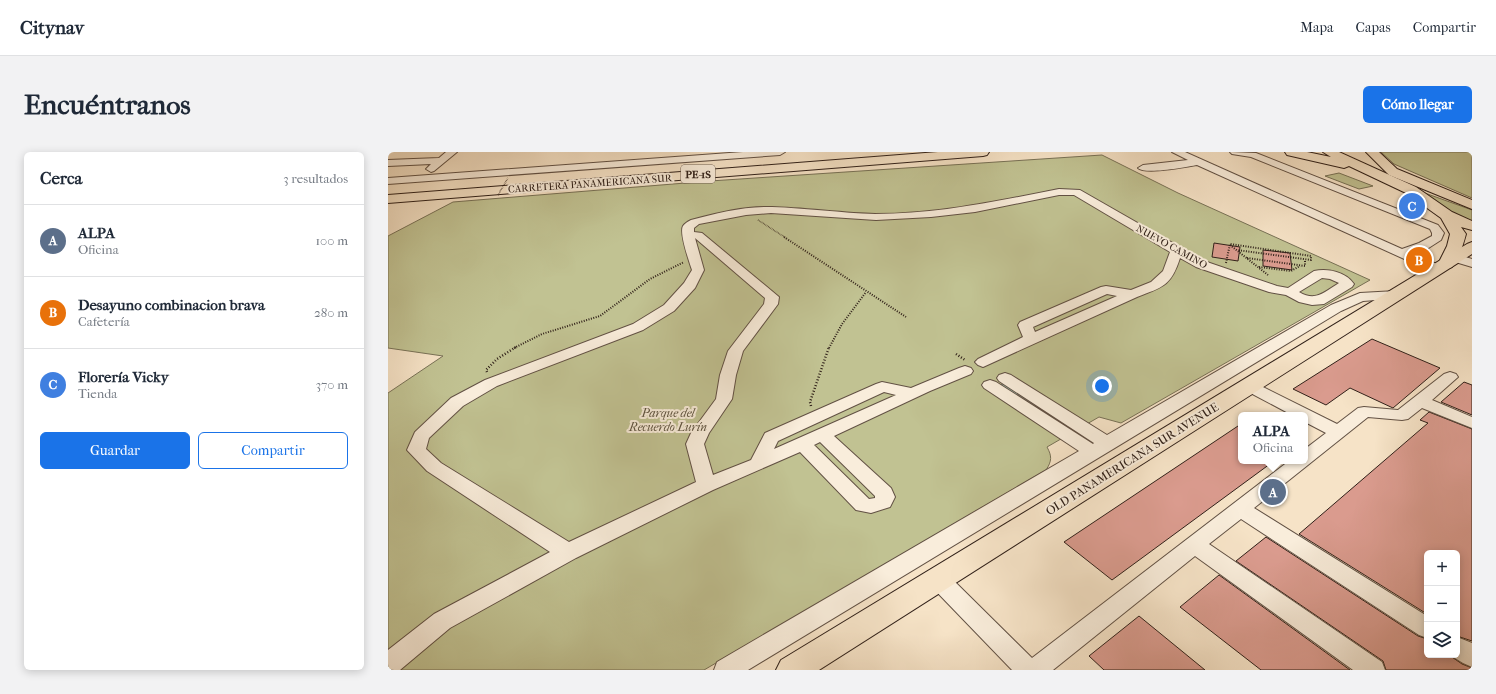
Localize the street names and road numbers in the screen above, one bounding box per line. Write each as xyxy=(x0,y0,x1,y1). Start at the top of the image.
road number: PE-1S xyxy=(681,165,715,183)
street label: CARRETERA PANAMERICANA SUR xyxy=(508,172,673,196)
street label: NUEVO CAMINO xyxy=(1134,222,1209,271)
street label: OLD PANAMERICANA SUR AVENUE xyxy=(1043,400,1221,518)

